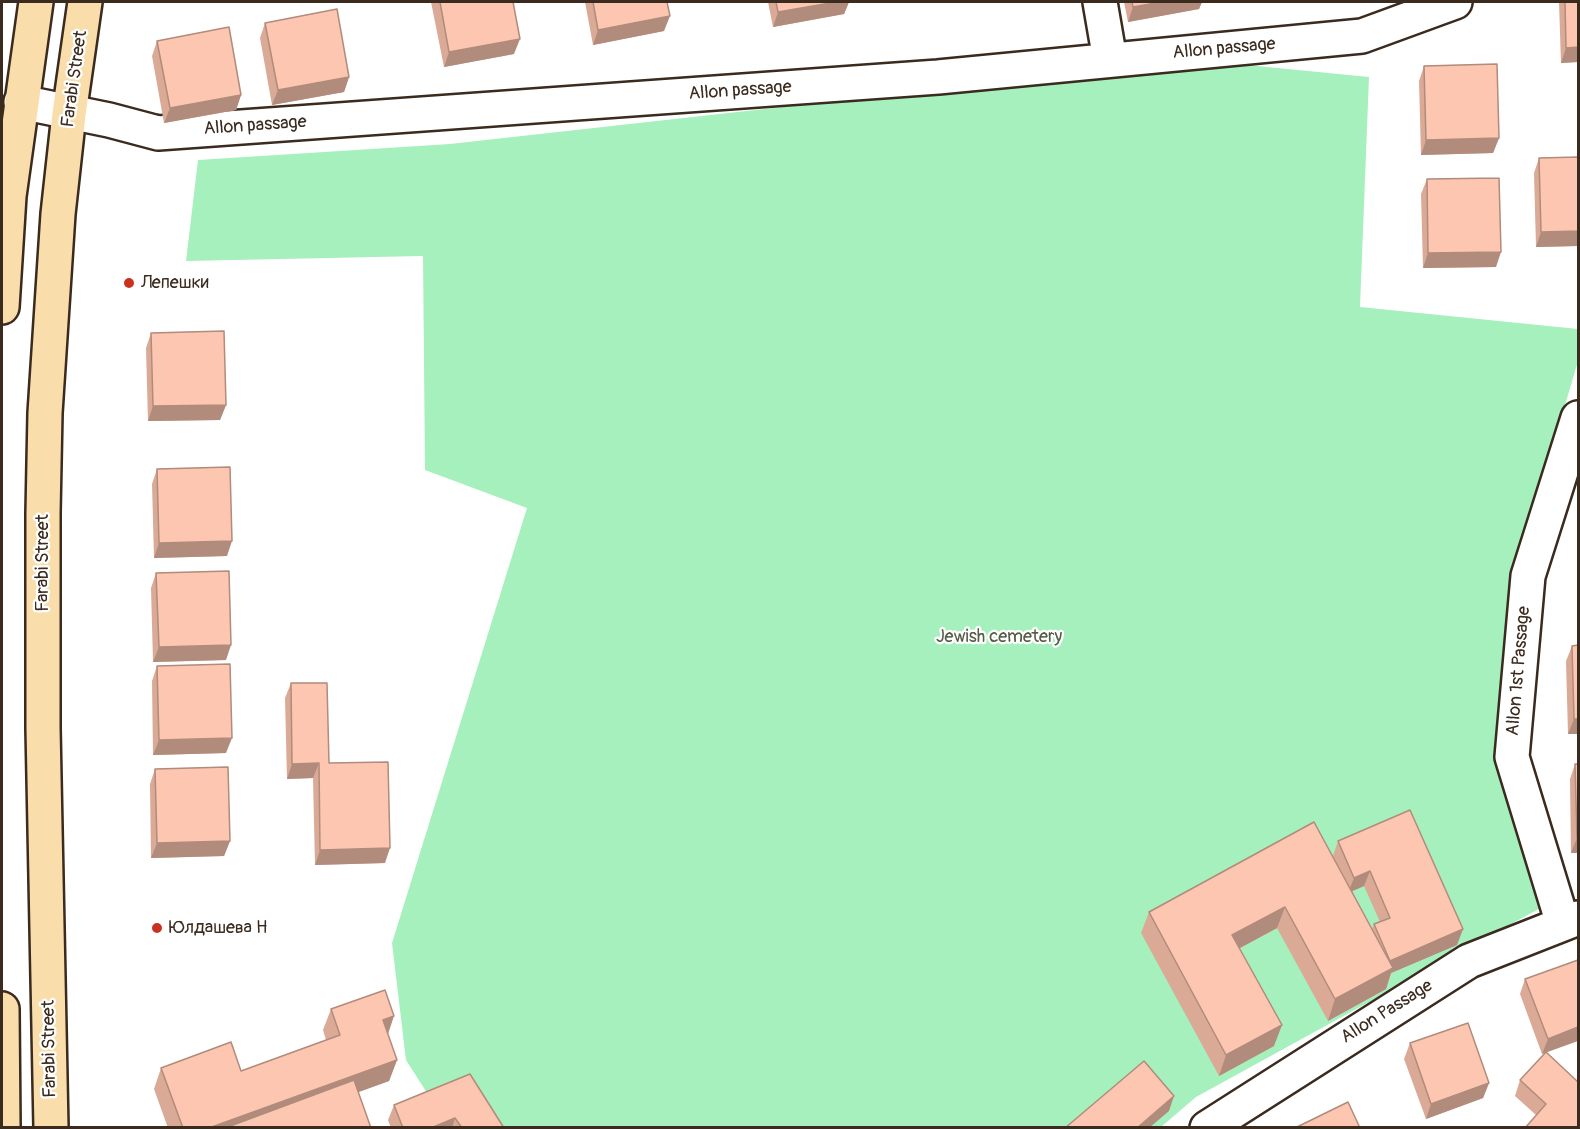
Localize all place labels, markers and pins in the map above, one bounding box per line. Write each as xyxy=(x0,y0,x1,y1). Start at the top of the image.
place label: Лепешки xyxy=(141,272,209,294)
marker: Лепешки xyxy=(122,276,136,290)
place label: Юлдашева Н xyxy=(169,917,267,939)
marker: Юлдашева Н xyxy=(150,921,164,935)

